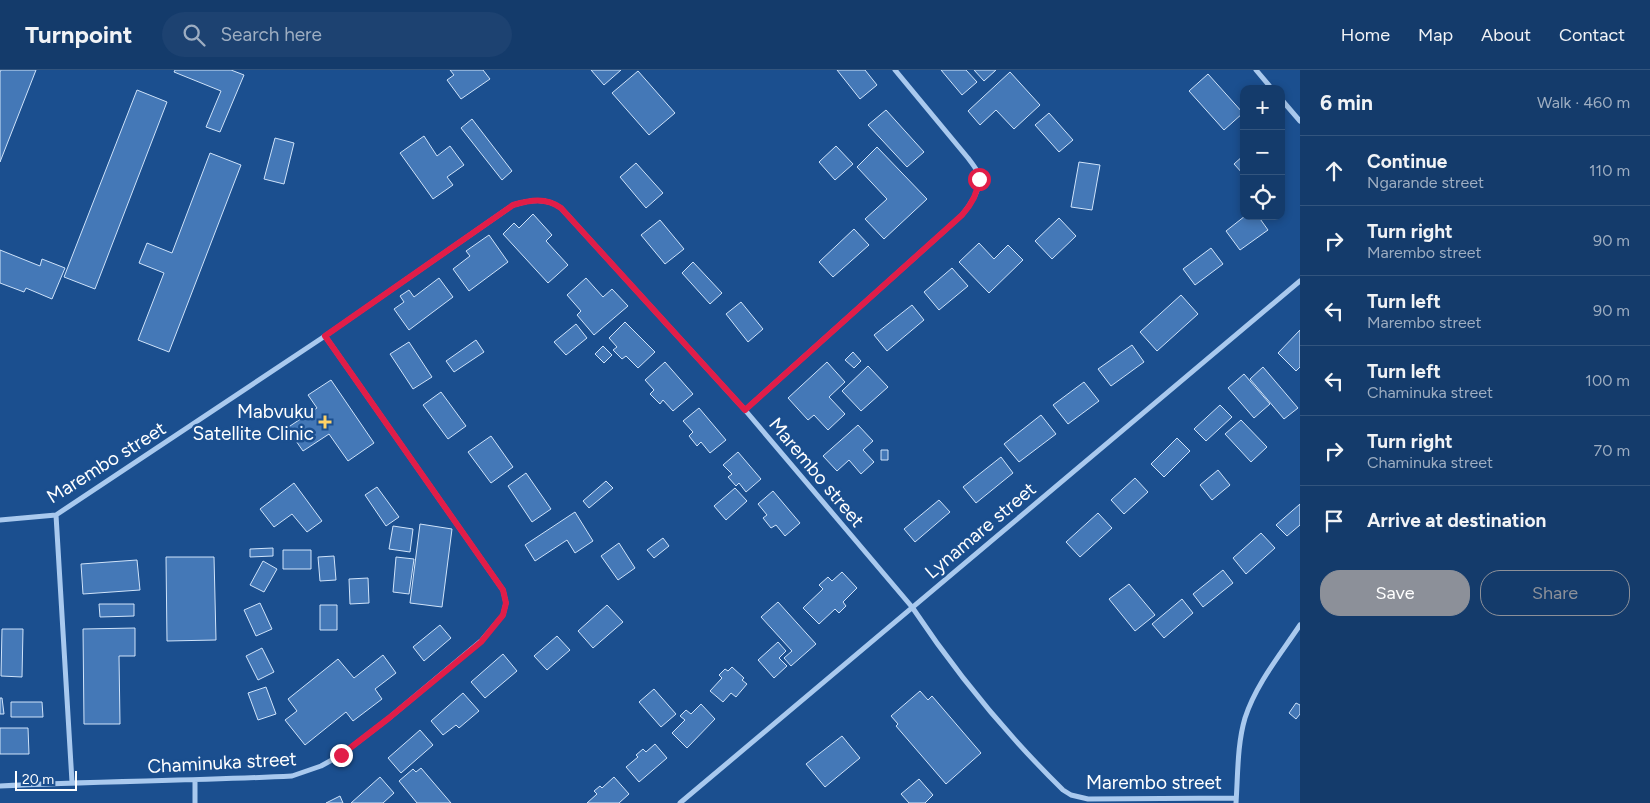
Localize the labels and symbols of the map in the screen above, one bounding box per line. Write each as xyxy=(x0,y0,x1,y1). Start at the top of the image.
route start xyxy=(968,168,991,191)
place label: Mabvuku Satellite Clinic xyxy=(193,400,314,445)
street label: Marembo street xyxy=(764,413,869,532)
marker: Mabvuku Satellite Clinic xyxy=(318,415,332,429)
street label: Marembo street xyxy=(43,417,170,508)
street label: Lynamare street xyxy=(920,477,1040,583)
route end xyxy=(330,744,353,767)
street label: Chaminuka street xyxy=(147,747,297,778)
scale bar xyxy=(15,768,78,791)
street label: Marembo street xyxy=(1086,771,1222,794)

